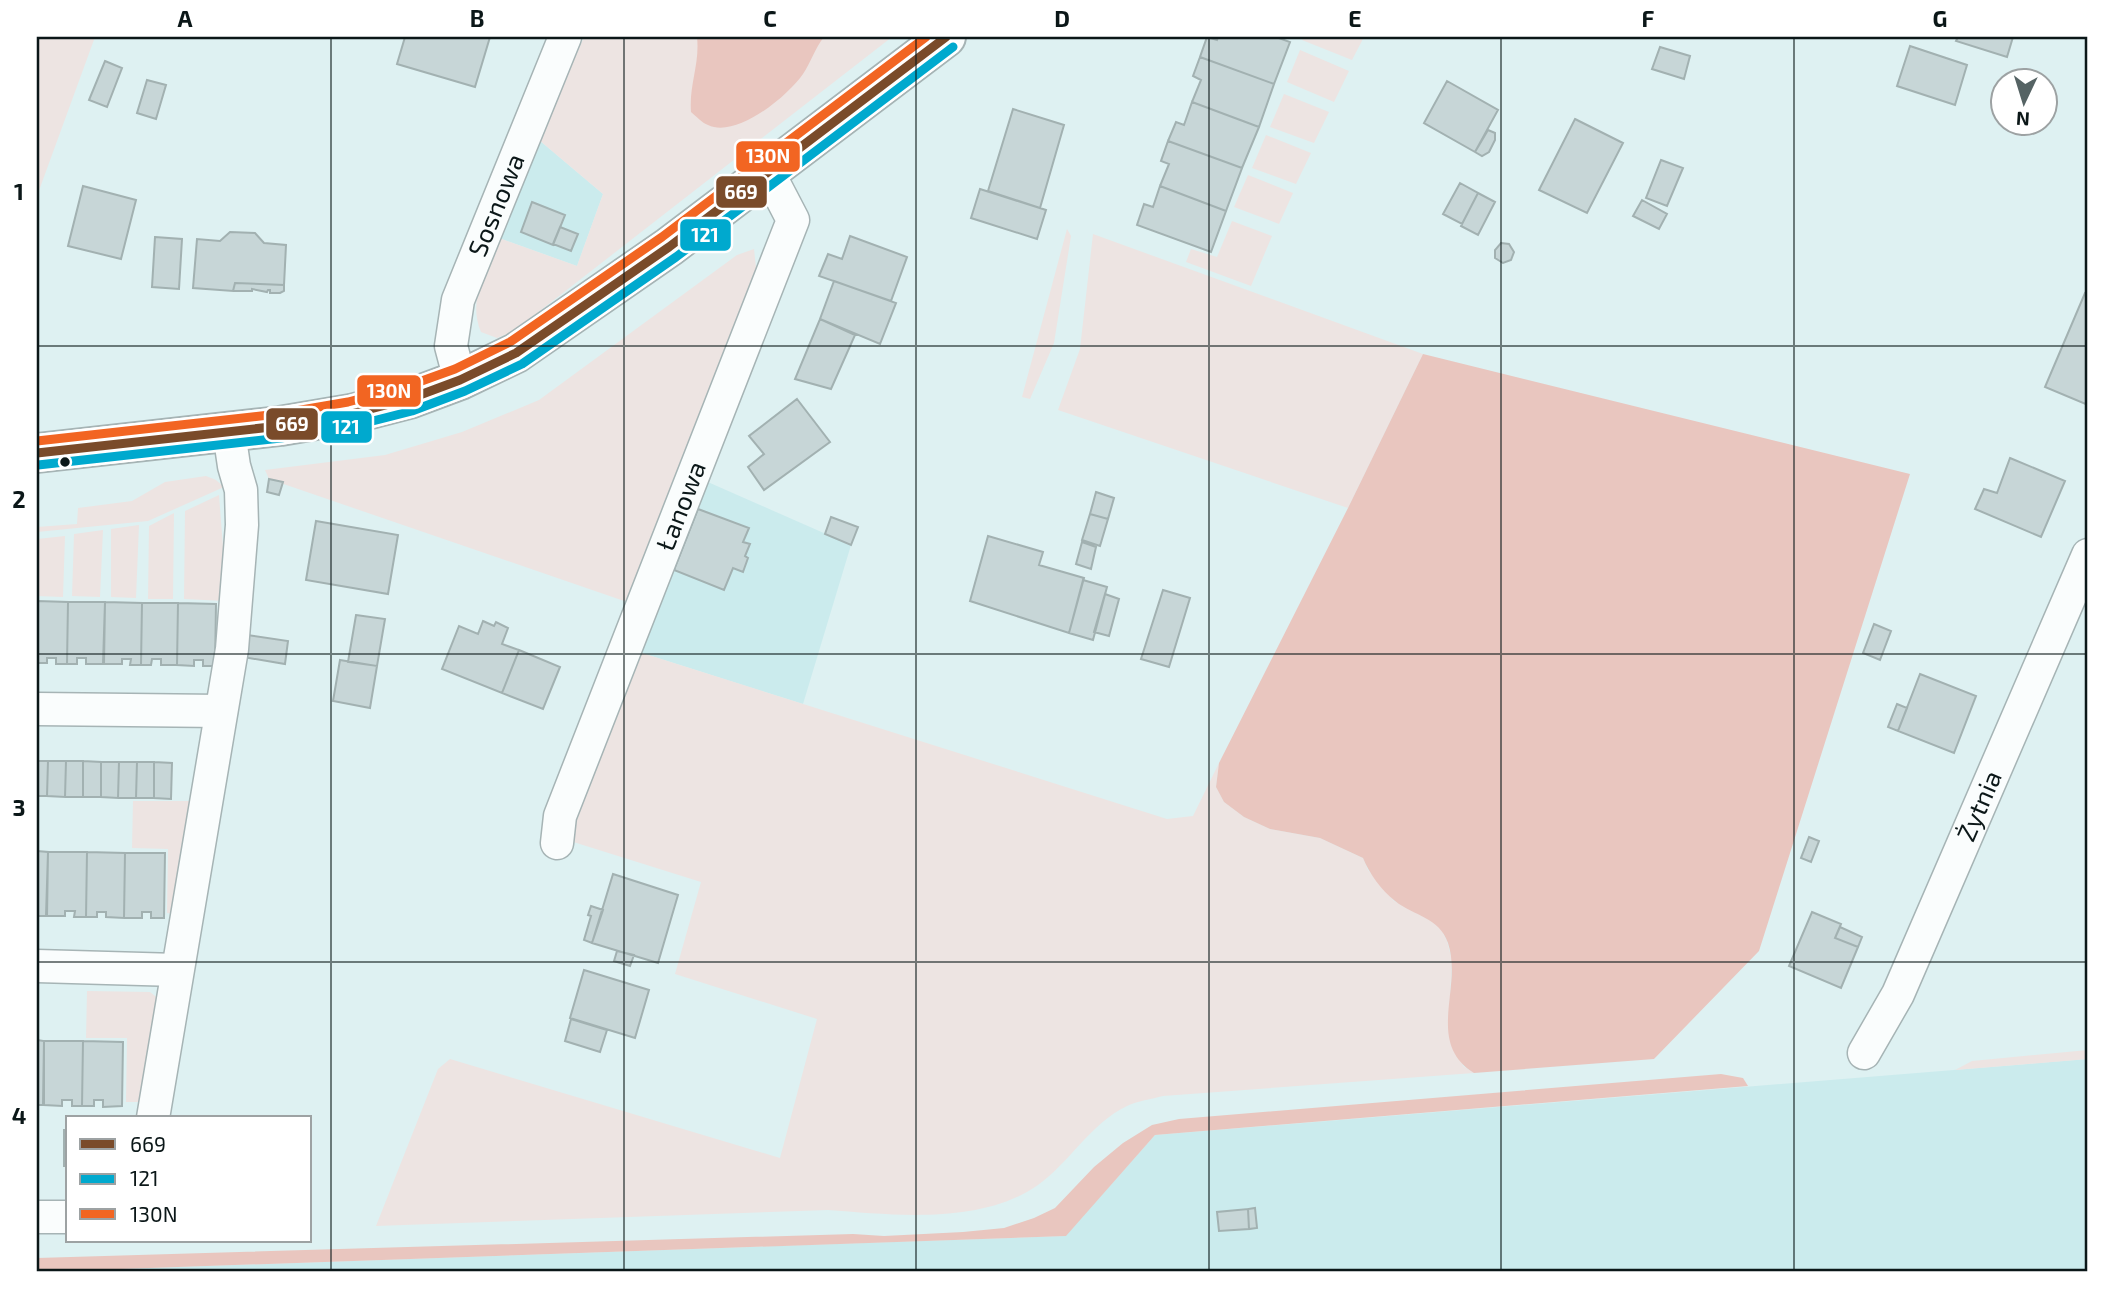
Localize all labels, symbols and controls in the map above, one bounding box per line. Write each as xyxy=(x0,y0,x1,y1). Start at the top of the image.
text: A xyxy=(177,4,193,32)
text: B xyxy=(470,4,484,32)
text: C xyxy=(763,4,777,32)
text: D xyxy=(1054,4,1070,32)
text: E xyxy=(1348,4,1362,32)
text: F xyxy=(1642,4,1655,32)
text: G xyxy=(1933,4,1947,32)
north arrow xyxy=(1988,66,2058,136)
text: N xyxy=(2015,108,2030,131)
line badge: 130N xyxy=(735,140,801,173)
text: 130N xyxy=(746,144,790,167)
street label: Sosnowa xyxy=(460,149,530,261)
line badge: 669 xyxy=(715,175,768,209)
text: 1 xyxy=(14,177,24,205)
text: 669 xyxy=(724,180,758,203)
line badge: 121 xyxy=(679,218,732,252)
text: 121 xyxy=(691,223,719,246)
line badge: 130N xyxy=(356,374,422,408)
text: 130N xyxy=(367,379,411,402)
line badge: 669 xyxy=(265,407,319,441)
line badge: 121 xyxy=(320,410,373,444)
text: 669 xyxy=(275,412,309,435)
text: 121 xyxy=(332,415,360,438)
unlabelled marker xyxy=(58,455,72,469)
street label: Łanowa xyxy=(648,456,711,555)
text: 2 xyxy=(12,485,26,513)
street label: Żytnia xyxy=(1949,765,2007,845)
text: 3 xyxy=(12,793,26,821)
text: 4 xyxy=(12,1101,26,1129)
legend xyxy=(66,1116,312,1242)
text: 669 xyxy=(130,1131,166,1156)
text: 121 xyxy=(130,1165,159,1190)
text: 130N xyxy=(130,1201,178,1226)

